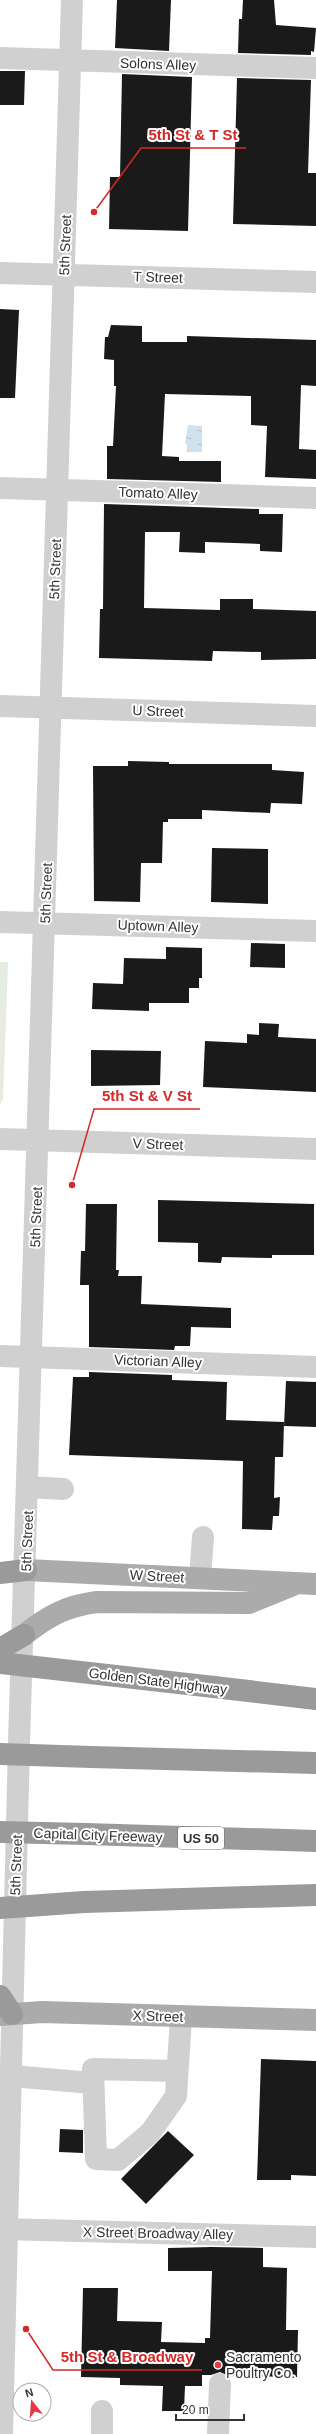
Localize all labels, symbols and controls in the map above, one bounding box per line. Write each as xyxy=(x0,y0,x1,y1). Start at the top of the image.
street label: Solons Alley xyxy=(120,55,196,73)
callout: 5th St & T St xyxy=(141,121,246,148)
text: 5th St & T St xyxy=(148,126,238,143)
street label: 5th Street xyxy=(56,214,74,276)
street label: T Street xyxy=(133,268,183,286)
street label: Tomato Alley xyxy=(118,484,198,502)
street label: 5th Street xyxy=(46,538,64,600)
street label: U Street xyxy=(132,702,184,720)
street label: 5th Street xyxy=(37,862,55,924)
street label: Uptown Alley xyxy=(117,917,199,935)
callout: 5th St & V St xyxy=(94,1082,200,1109)
text: 5th St & V St xyxy=(102,1087,192,1104)
street label: V Street xyxy=(132,1135,184,1153)
street label: 5th Street xyxy=(27,1186,45,1248)
street label: Victorian Alley xyxy=(114,1351,202,1371)
street label: 5th Street xyxy=(18,1510,36,1572)
street label: W Street xyxy=(129,1567,185,1585)
street label: Golden State Highway xyxy=(88,1665,228,1697)
street label: Capital City Freeway xyxy=(33,1825,163,1845)
road number: US 50 xyxy=(178,1827,224,1849)
street label: 5th Street xyxy=(7,1834,25,1896)
street label: X Street xyxy=(132,2007,184,2025)
street label: X Street Broadway Alley xyxy=(83,2224,233,2242)
callout: 5th St & Broadway xyxy=(53,2343,202,2370)
text: 5th St & Broadway xyxy=(61,2348,194,2365)
place label: Sacramento Poultry Co. xyxy=(226,2349,302,2381)
marker: Sacramento Poultry Co. xyxy=(213,2360,223,2370)
north arrow xyxy=(12,2382,52,2422)
text: N xyxy=(24,2386,35,2399)
scale bar xyxy=(176,2396,244,2422)
text: 20 m xyxy=(182,2403,209,2417)

